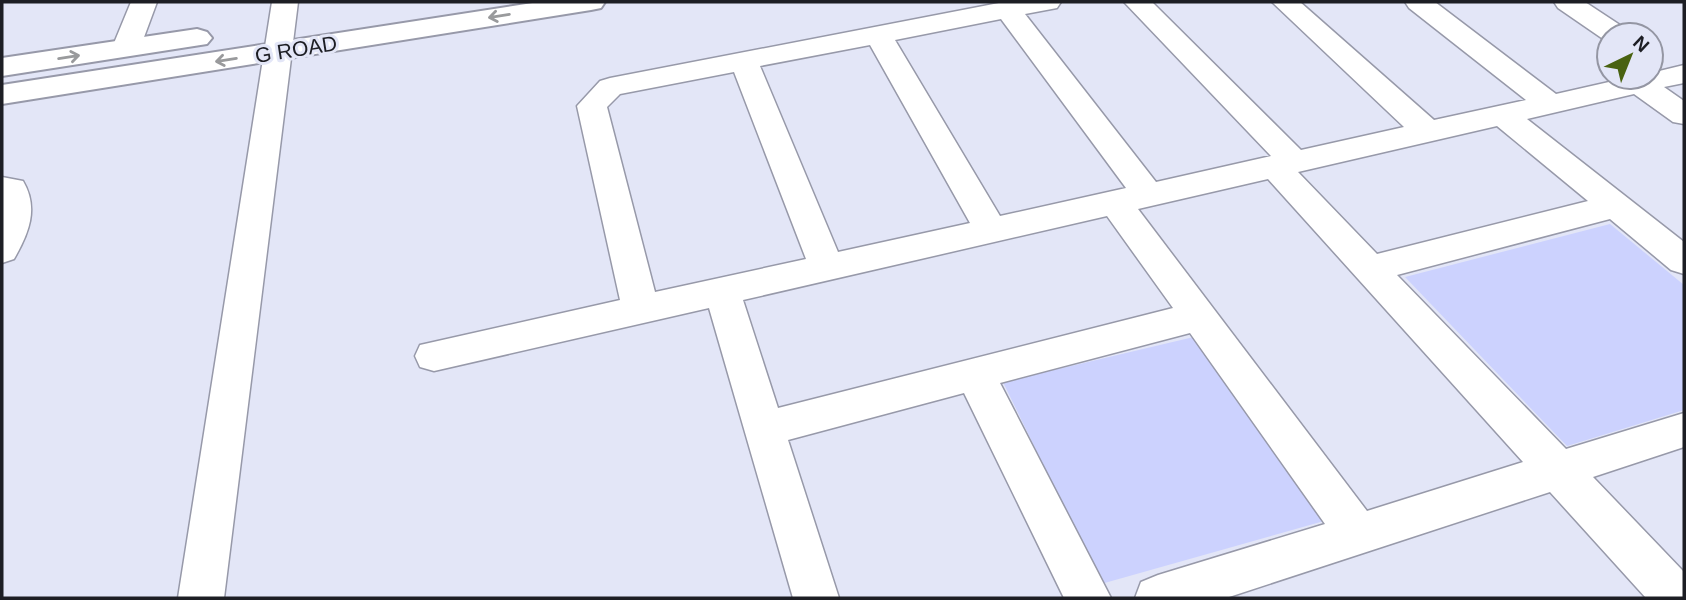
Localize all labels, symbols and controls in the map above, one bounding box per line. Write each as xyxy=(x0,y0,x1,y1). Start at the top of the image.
one-way arrow xyxy=(488,10,511,23)
north arrow xyxy=(1595,21,1665,91)
street label: G ROAD xyxy=(253,31,339,67)
text: N xyxy=(1629,32,1653,56)
one-way arrow xyxy=(57,50,80,63)
one-way arrow xyxy=(215,54,238,67)

